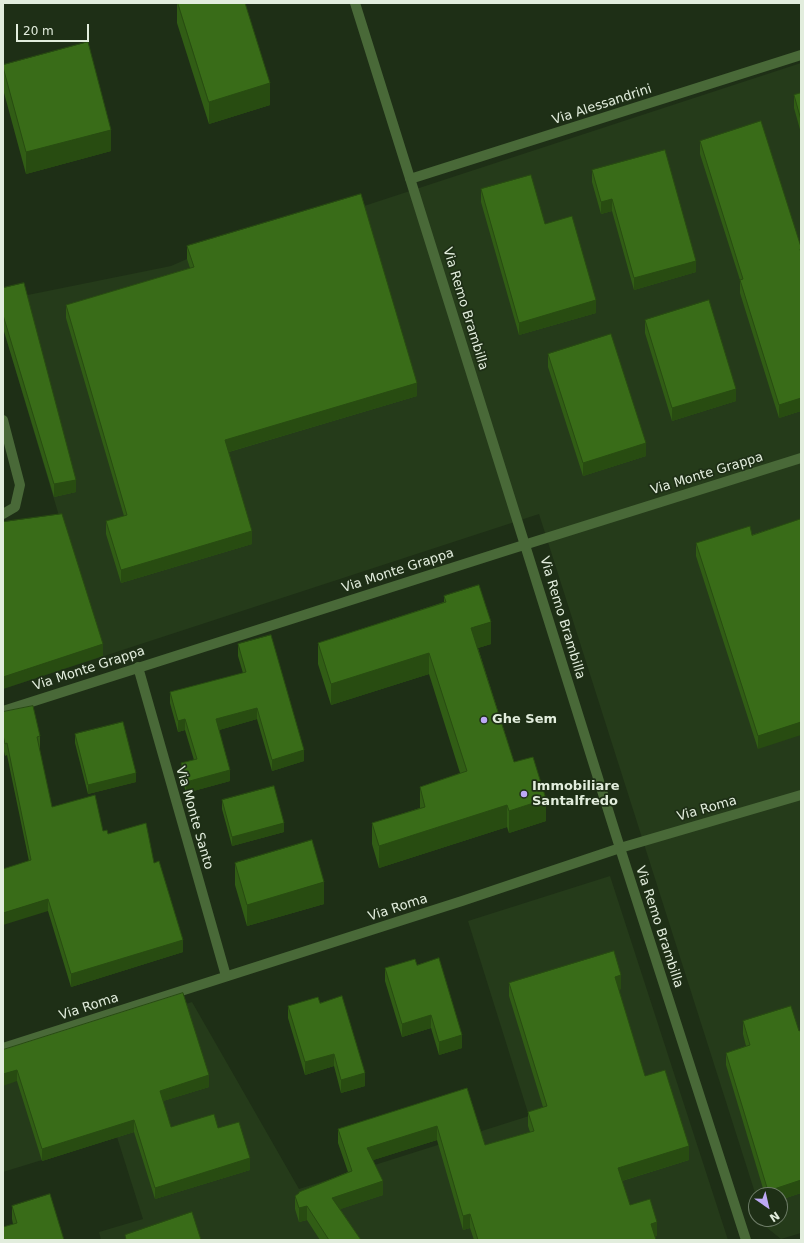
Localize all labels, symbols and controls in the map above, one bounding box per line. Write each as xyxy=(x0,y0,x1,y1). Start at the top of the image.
scale bar xyxy=(18,16,91,42)
text: 20 m xyxy=(23,24,54,38)
street label: Via Alessandrini xyxy=(550,82,654,128)
street label: Via Remo Brambilla xyxy=(439,246,491,372)
street label: Via Monte Grappa xyxy=(649,449,765,499)
street label: Via Monte Grappa xyxy=(340,546,456,596)
street label: Via Remo Brambilla xyxy=(536,555,588,681)
street label: Via Monte Grappa xyxy=(31,644,147,694)
place label: Ghe Sem xyxy=(492,712,557,728)
marker: Ghe Sem xyxy=(479,715,489,725)
street label: Via Monte Santo xyxy=(172,765,216,871)
place label: Immobiliare Santalfredo xyxy=(532,779,620,810)
marker: Immobiliare Santalfredo xyxy=(519,789,529,799)
street label: Via Roma xyxy=(675,793,739,825)
street label: Via Remo Brambilla xyxy=(632,864,686,990)
street label: Via Roma xyxy=(366,891,430,925)
street label: Via Roma xyxy=(57,990,121,1024)
north arrow xyxy=(748,1187,788,1227)
text: N xyxy=(767,1209,782,1225)

